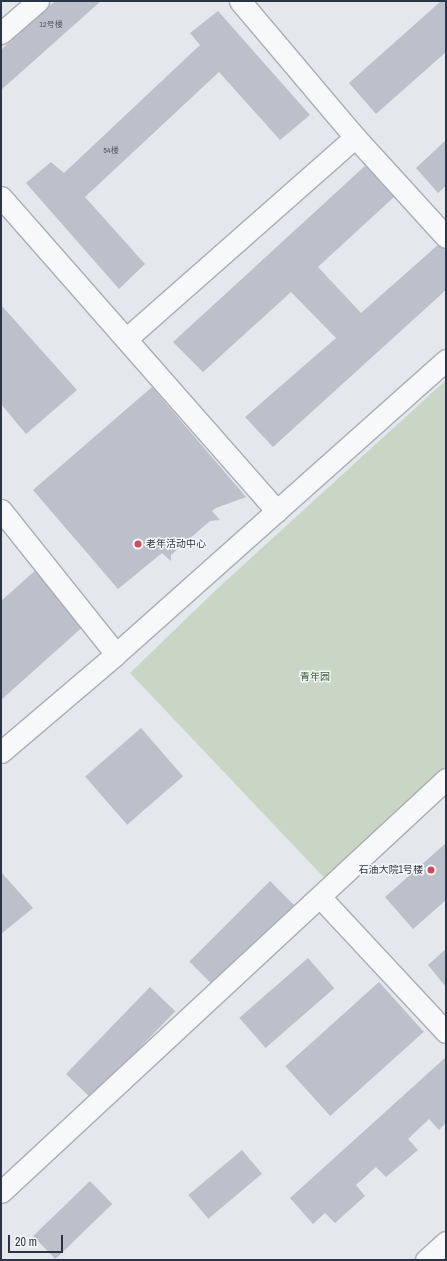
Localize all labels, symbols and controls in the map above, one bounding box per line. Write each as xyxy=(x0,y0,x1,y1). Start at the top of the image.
house number: 12号楼 xyxy=(39,20,63,30)
house number: 54楼 xyxy=(103,146,119,156)
place label: 老年活动中心 xyxy=(146,538,206,550)
marker: 老年活动中心 xyxy=(133,539,143,549)
park label: 青年园 xyxy=(300,671,330,683)
place label: 石油大院1号楼 xyxy=(358,864,423,876)
marker: 石油大院1号楼 xyxy=(426,865,436,875)
scale bar xyxy=(10,1227,65,1253)
text: 20 m xyxy=(15,1234,37,1250)

